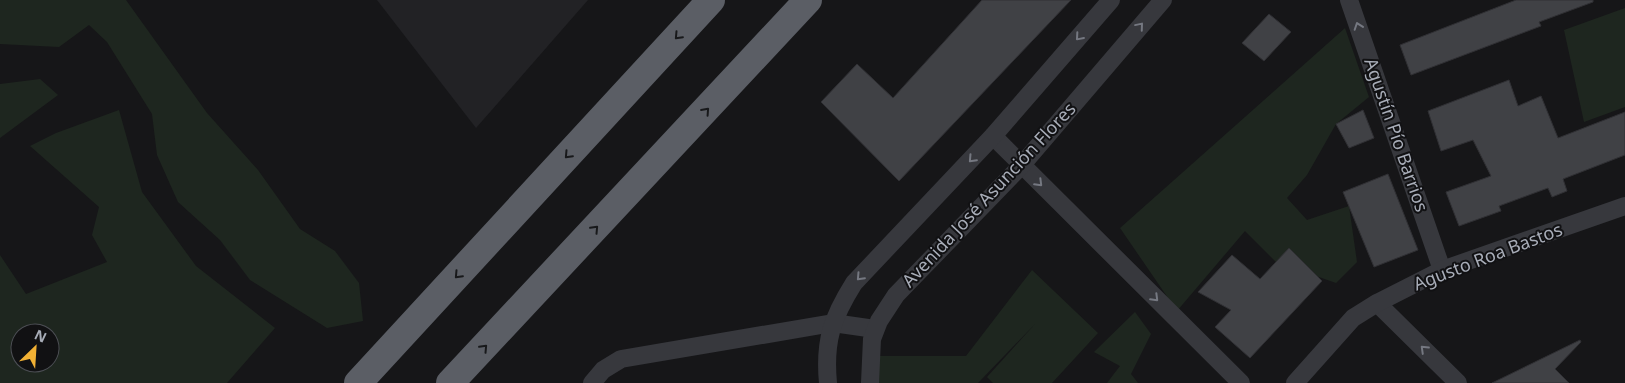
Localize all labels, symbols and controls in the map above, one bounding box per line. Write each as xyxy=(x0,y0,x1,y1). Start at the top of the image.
one-way arrow xyxy=(1354,22,1364,31)
one-way arrow xyxy=(1135,23,1144,32)
one-way arrow xyxy=(675,30,684,39)
one-way arrow xyxy=(1076,31,1085,40)
street label: Agustín Pío Barrios xyxy=(1359,55,1435,215)
street label: Avenida José Asunción Flores xyxy=(896,97,1081,292)
one-way arrow xyxy=(700,107,709,116)
one-way arrow xyxy=(565,150,574,159)
one-way arrow xyxy=(969,153,978,162)
one-way arrow xyxy=(1033,178,1042,187)
street label: Agusto Roa Bastos xyxy=(1410,217,1566,296)
one-way arrow xyxy=(589,226,598,235)
one-way arrow xyxy=(455,269,464,278)
one-way arrow xyxy=(857,271,866,280)
one-way arrow xyxy=(1149,292,1158,301)
north arrow xyxy=(10,323,60,373)
text: N xyxy=(32,325,50,347)
one-way arrow xyxy=(478,344,487,353)
one-way arrow xyxy=(1420,346,1429,355)

